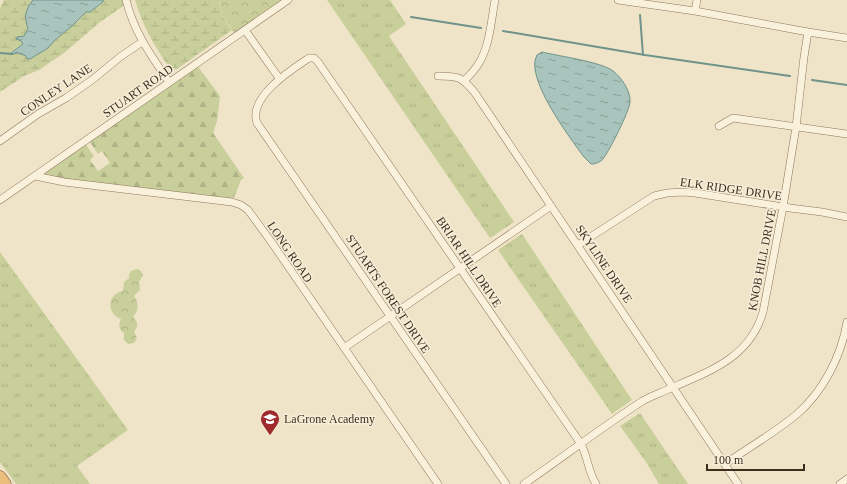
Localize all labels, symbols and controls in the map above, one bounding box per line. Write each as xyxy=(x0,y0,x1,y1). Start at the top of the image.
street label: CONLEY LANE xyxy=(18,61,94,119)
street label: STUART ROAD xyxy=(100,61,176,120)
street label: ELK RIDGE DRIVE xyxy=(679,175,783,203)
street label: KNOB HILL DRIVE xyxy=(745,208,779,312)
street label: BRIAR HILL DRIVE xyxy=(433,214,505,310)
street label: LONG ROAD xyxy=(265,219,316,285)
street label: SKYLINE DRIVE xyxy=(573,222,635,306)
street label: STUARTS FOREST DRIVE xyxy=(343,232,433,356)
school or university icon: LaGrone Academy xyxy=(259,408,281,436)
place label: LaGrone Academy xyxy=(284,412,375,426)
scale bar xyxy=(707,446,804,472)
text: 100 m xyxy=(713,453,744,467)

